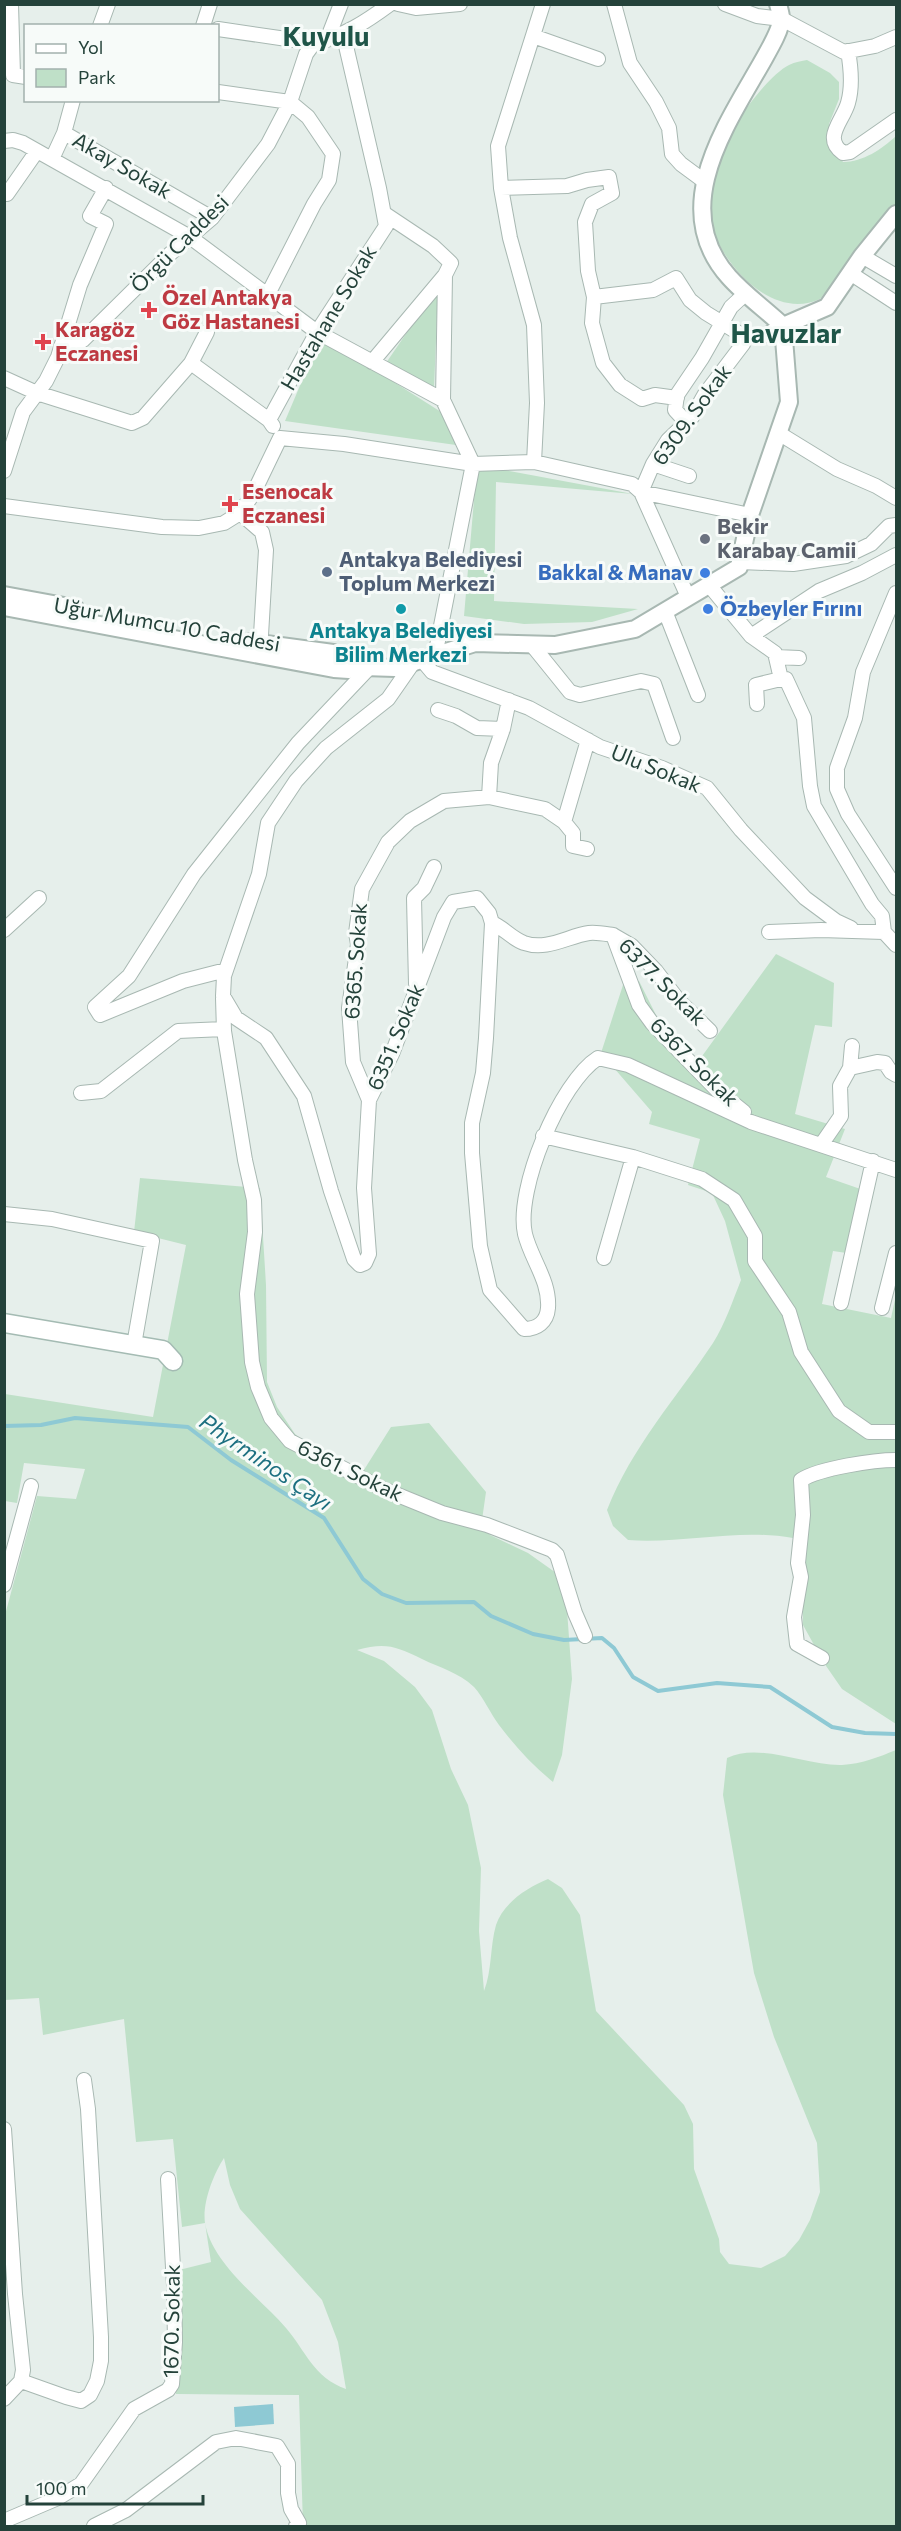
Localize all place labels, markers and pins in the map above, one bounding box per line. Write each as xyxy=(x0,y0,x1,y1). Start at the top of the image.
place label: Özel Antakya Göz Hastanesi xyxy=(162,284,300,333)
marker: Özel Antakya Göz Hastanesi xyxy=(140,301,158,319)
place label: Karagöz Eczanesi xyxy=(55,316,138,365)
marker: Karagöz Eczanesi xyxy=(36,335,50,349)
place label: Esenocak Eczanesi xyxy=(242,478,333,527)
marker: Esenocak Eczanesi xyxy=(223,497,237,511)
place label: Bekir Karabay Camii xyxy=(717,513,856,562)
marker: Bekir Karabay Camii xyxy=(698,532,712,546)
place label: Antakya Belediyesi Toplum Merkezi xyxy=(339,546,522,595)
place label: Bakkal & Manav xyxy=(538,559,694,584)
marker: Antakya Belediyesi Toplum Merkezi xyxy=(320,565,334,579)
marker: Bakkal & Manav xyxy=(698,566,712,580)
place label: Özbeyler Fırını xyxy=(720,595,862,620)
marker: Antakya Belediyesi Bilim Merkezi xyxy=(394,602,408,616)
marker: Özbeyler Fırını xyxy=(701,602,715,616)
place label: Antakya Belediyesi Bilim Merkezi xyxy=(309,617,493,666)

